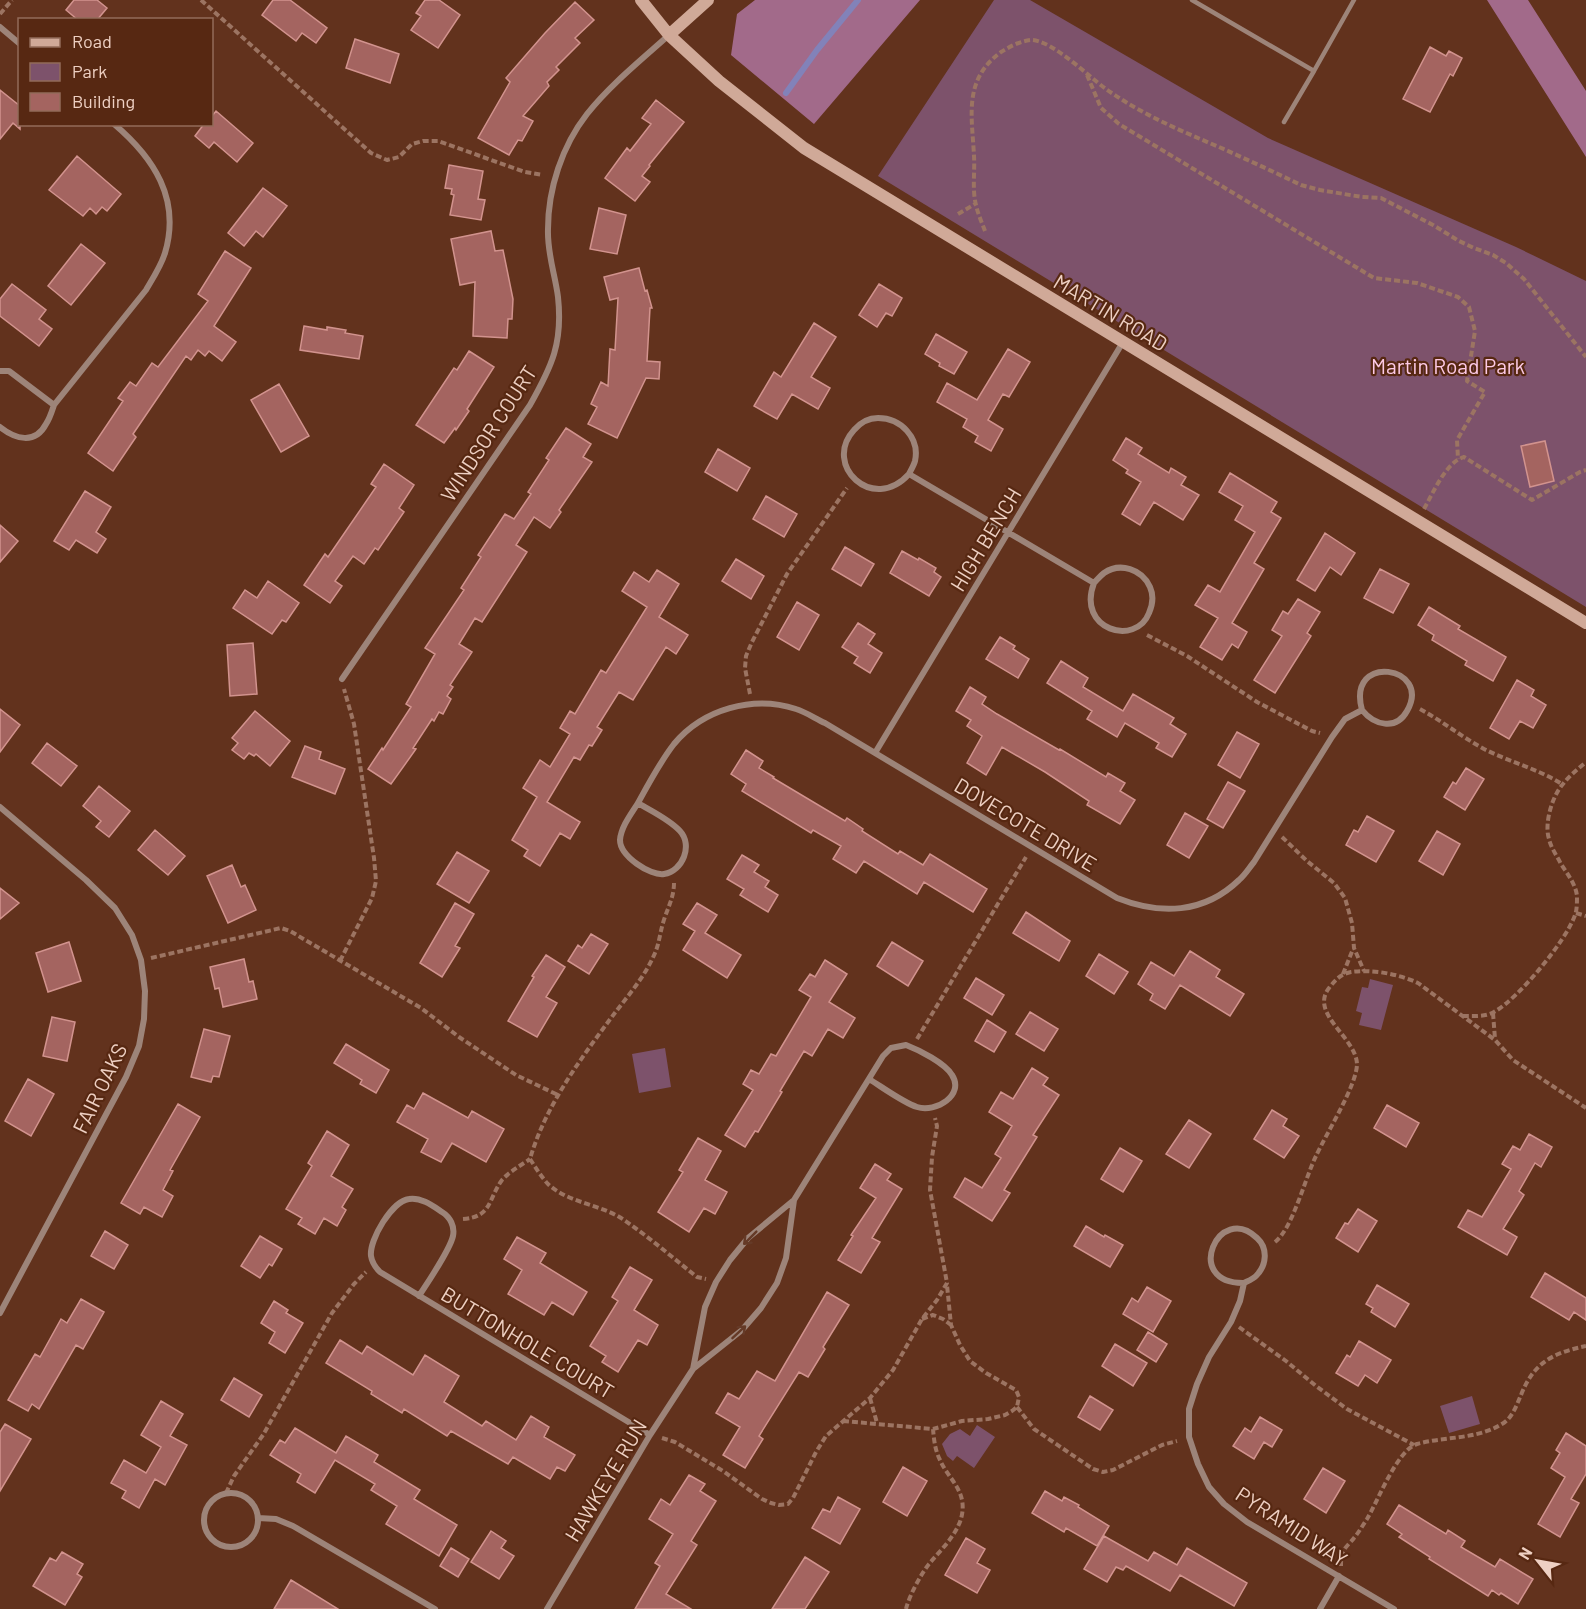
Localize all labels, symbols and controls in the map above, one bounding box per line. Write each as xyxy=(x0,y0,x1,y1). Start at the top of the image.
legend xyxy=(18,18,213,126)
text: Road xyxy=(72,30,112,52)
text: Park xyxy=(72,60,107,82)
text: Building xyxy=(72,90,135,112)
street label: MARTIN ROAD xyxy=(1050,268,1172,356)
park label: Martin Road Park xyxy=(1371,353,1525,378)
street label: WINDSOR COURT xyxy=(435,360,541,506)
street label: HIGH BENCH xyxy=(944,483,1026,595)
street label: DOVECOTE DRIVE xyxy=(950,772,1102,876)
street label: FAIR OAKS xyxy=(67,1039,131,1137)
one-way arrow xyxy=(743,1230,758,1245)
street label: BUTTONHOLE COURT xyxy=(437,1281,619,1403)
one-way arrow xyxy=(731,1325,746,1339)
street label: HAWKEYE RUN xyxy=(559,1414,651,1546)
street label: PYRAMID WAY xyxy=(1232,1481,1352,1571)
north arrow xyxy=(1508,1531,1568,1591)
text: N xyxy=(1514,1544,1536,1562)

